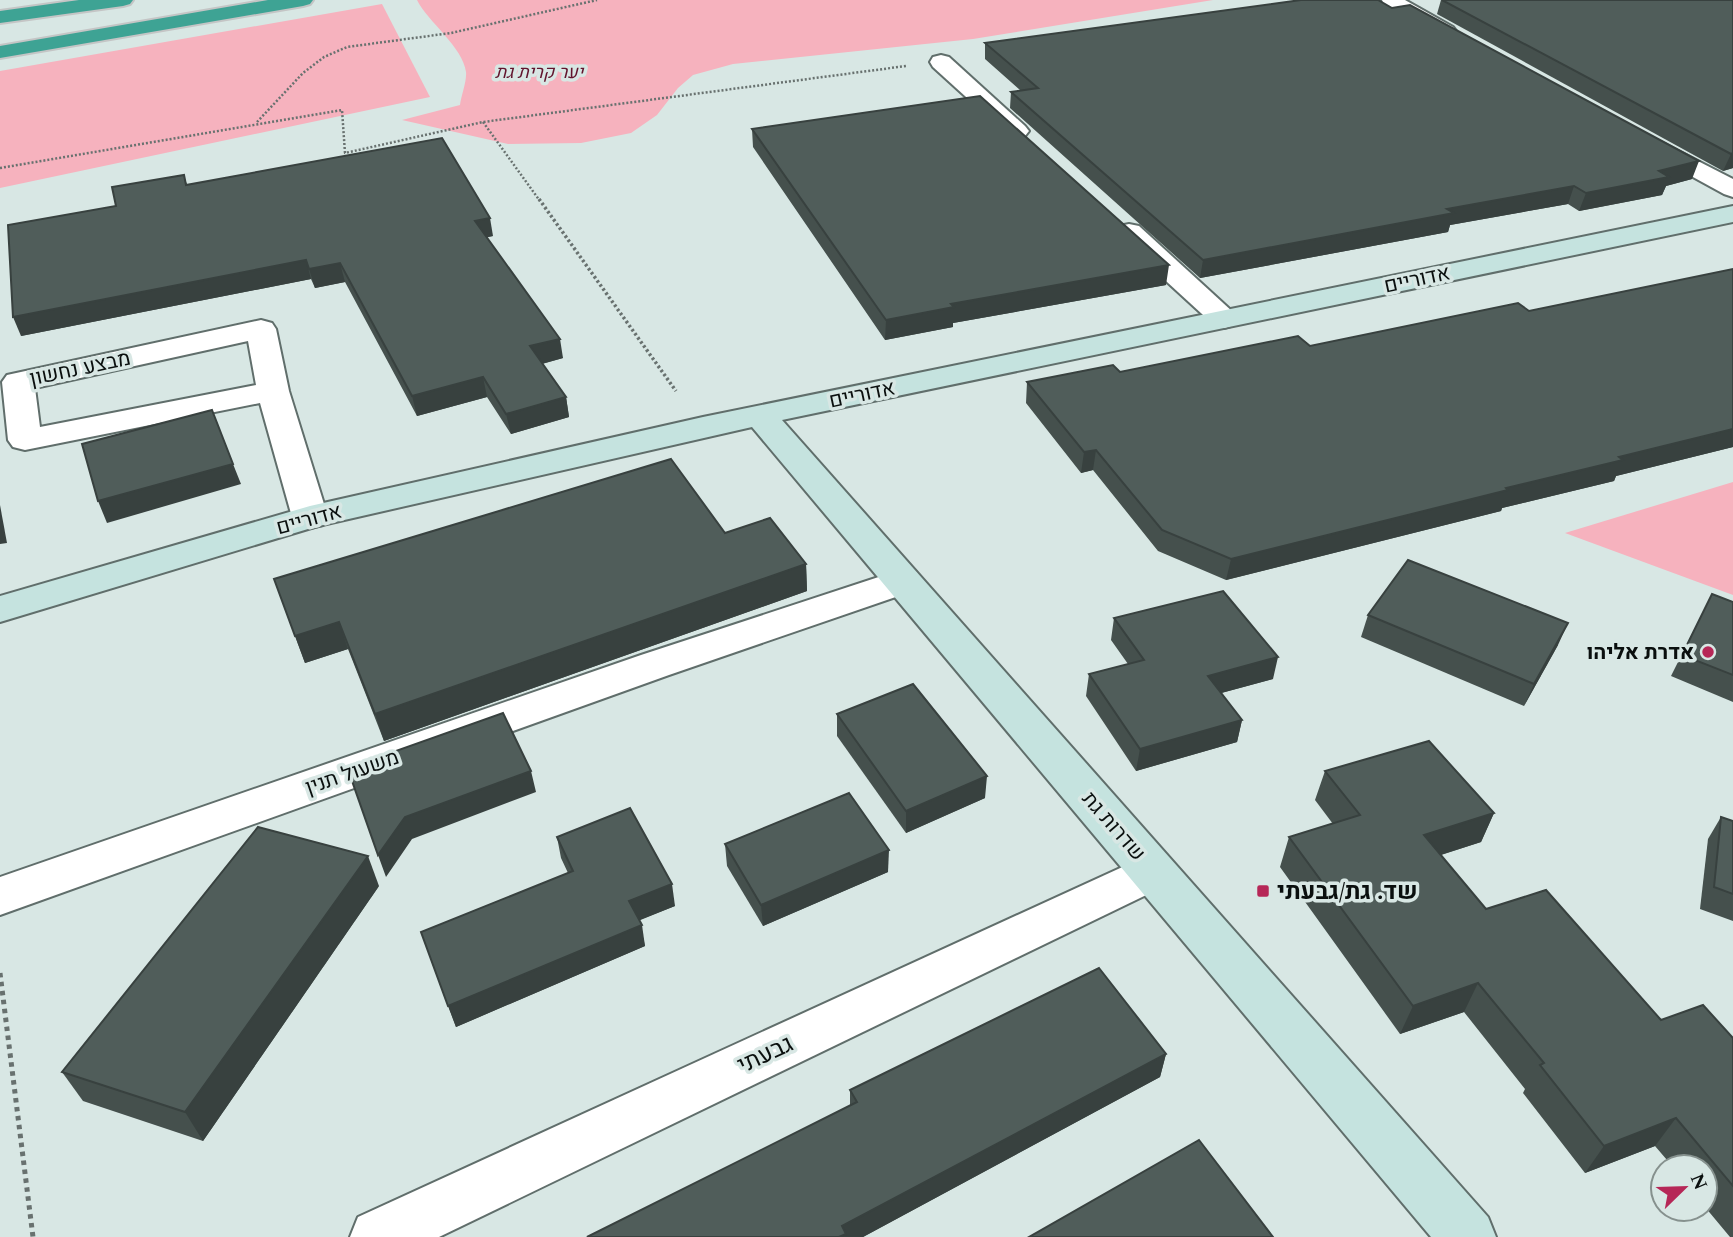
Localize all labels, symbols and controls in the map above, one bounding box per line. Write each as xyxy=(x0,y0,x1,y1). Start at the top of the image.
park label: יער קרית גת xyxy=(495,59,585,86)
street label: אדוריים xyxy=(1381,257,1453,303)
street label: מבצע נחשון xyxy=(27,343,134,395)
street label: אדוריים xyxy=(826,372,898,418)
street label: אדוריים xyxy=(273,496,346,544)
place label: אדרת אליהו xyxy=(1587,637,1694,669)
marker: אדרת אליהו xyxy=(1700,644,1716,660)
street label: משעול תנין xyxy=(301,742,404,804)
street label: שדרות גת xyxy=(1074,785,1153,869)
place label: שד. גת/גבעתי xyxy=(1277,874,1418,910)
marker: שד. גת/גבעתי xyxy=(1255,883,1271,899)
street label: גבעתי xyxy=(732,1026,799,1083)
north arrow xyxy=(1649,1153,1719,1223)
text: N xyxy=(1682,1169,1715,1195)

